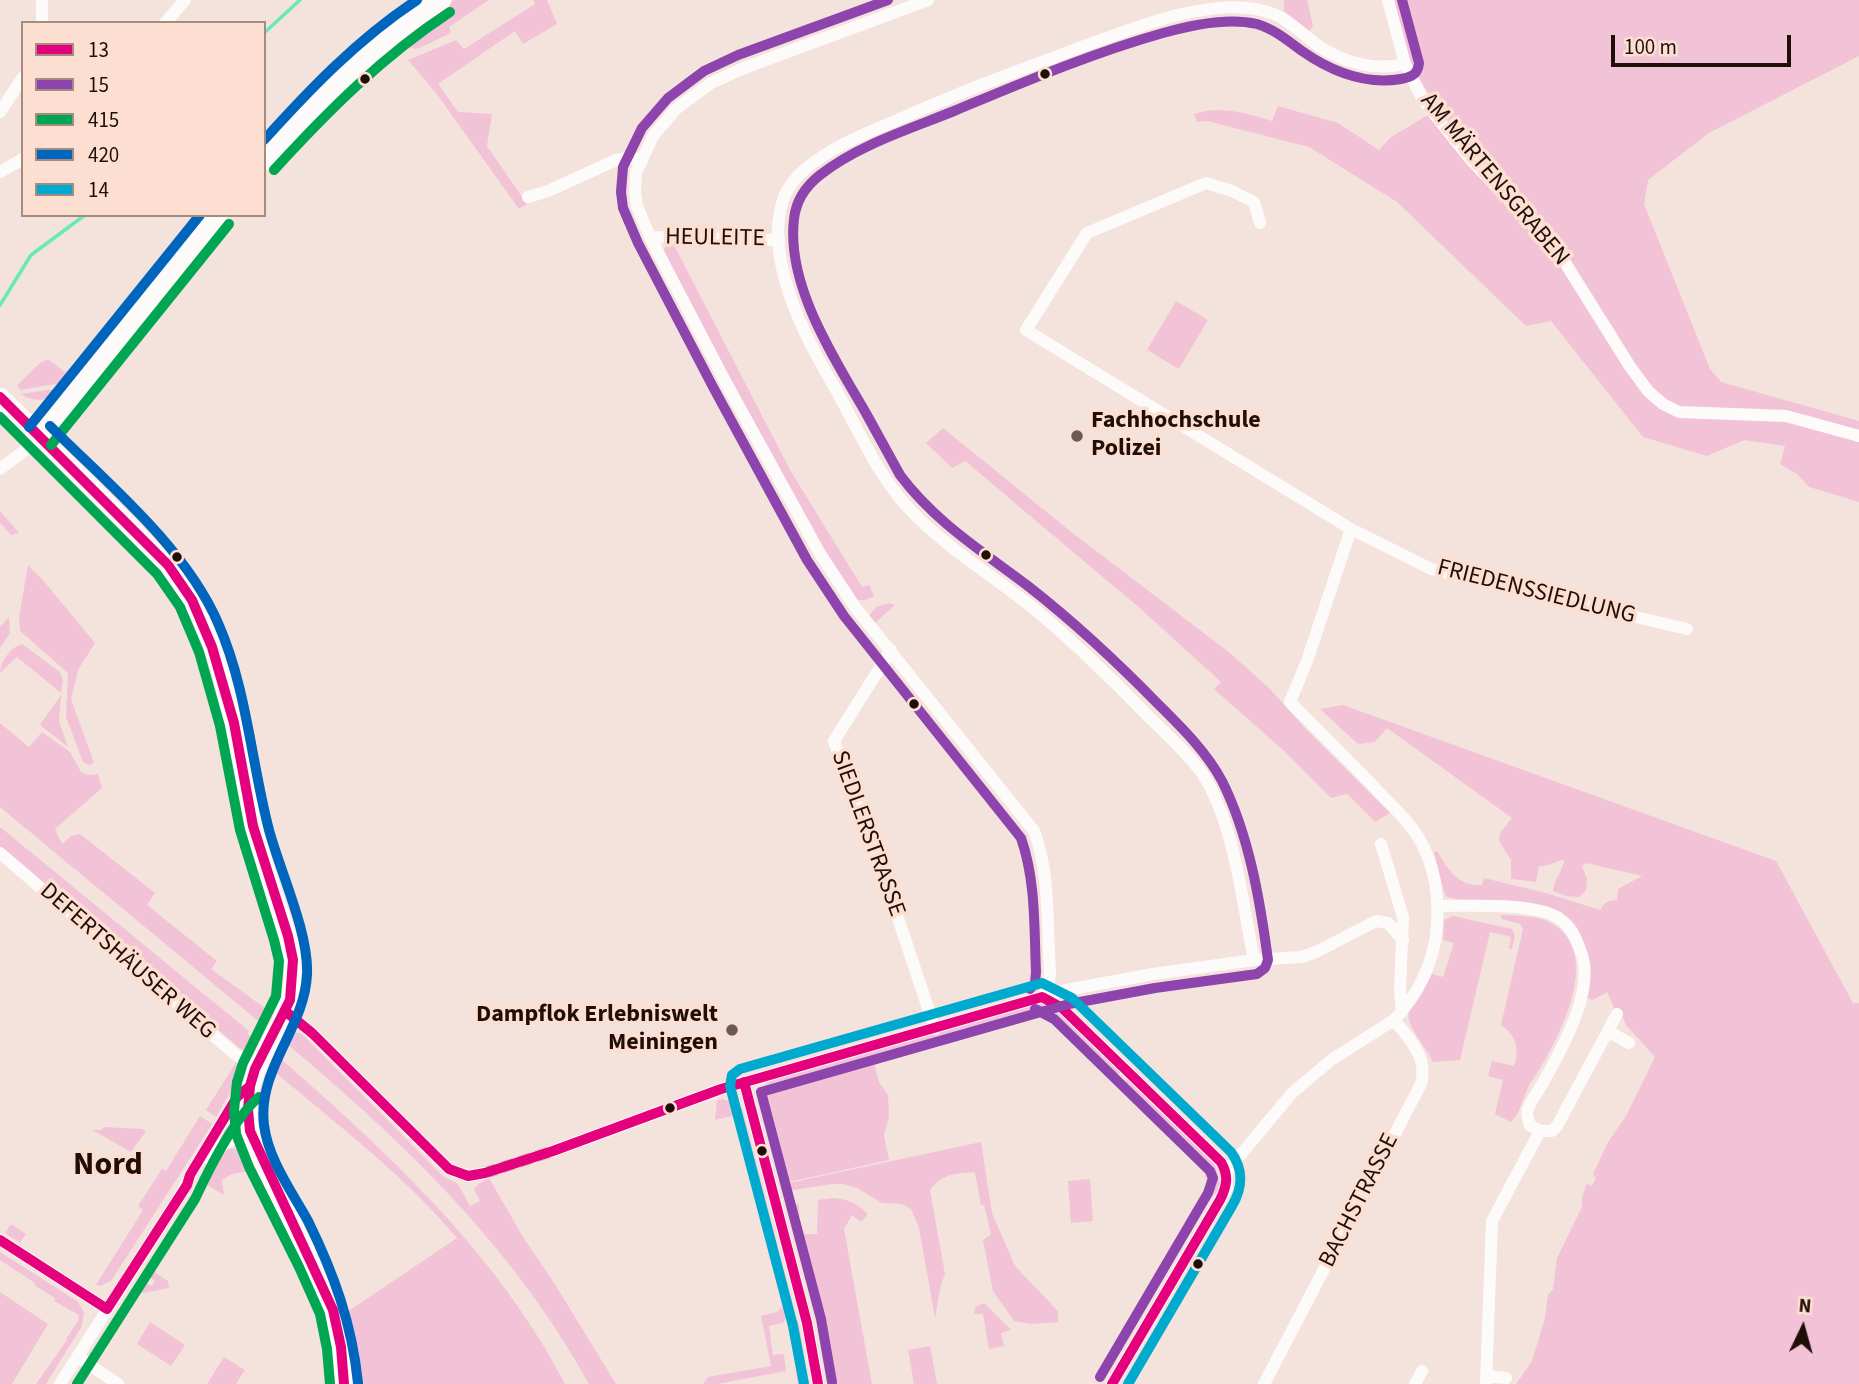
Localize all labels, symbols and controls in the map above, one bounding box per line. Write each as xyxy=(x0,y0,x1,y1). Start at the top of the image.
legend xyxy=(21,21,266,217)
scale bar xyxy=(1614,21,1794,65)
text: 100 m xyxy=(1624,32,1677,62)
text: 13 xyxy=(88,35,109,65)
unlabelled marker xyxy=(1038,67,1052,81)
text: 15 xyxy=(88,70,109,100)
unlabelled marker xyxy=(358,72,372,86)
street label: AM MÄRTENSGRABEN xyxy=(1413,88,1575,272)
text: 415 xyxy=(88,105,119,135)
text: 420 xyxy=(88,140,119,170)
text: 14 xyxy=(88,175,109,205)
street label: HEULEITE xyxy=(665,224,765,254)
place label: Fachhochschule Polizei xyxy=(1091,408,1261,464)
marker: Fachhochschule Polizei xyxy=(1069,428,1085,444)
unlabelled marker xyxy=(979,548,993,562)
unlabelled marker xyxy=(170,550,184,564)
street label: FRIEDENSSIEDLUNG xyxy=(1434,554,1638,632)
unlabelled marker xyxy=(907,697,921,711)
street label: SIEDLERSTRASSE xyxy=(824,747,910,921)
street label: DEFERTSHÄUSER WEG xyxy=(33,878,221,1046)
place label: Dampflok Erlebniswelt Meiningen xyxy=(476,1002,718,1058)
marker: Dampflok Erlebniswelt Meiningen xyxy=(724,1022,740,1038)
unlabelled marker xyxy=(663,1101,677,1115)
street label: BACHSTRASSE xyxy=(1314,1129,1406,1273)
unlabelled marker xyxy=(755,1144,769,1158)
district label: Nord xyxy=(73,1148,143,1186)
unlabelled marker xyxy=(1191,1257,1205,1271)
north arrow xyxy=(1768,1293,1838,1363)
text: N xyxy=(1797,1293,1812,1321)

